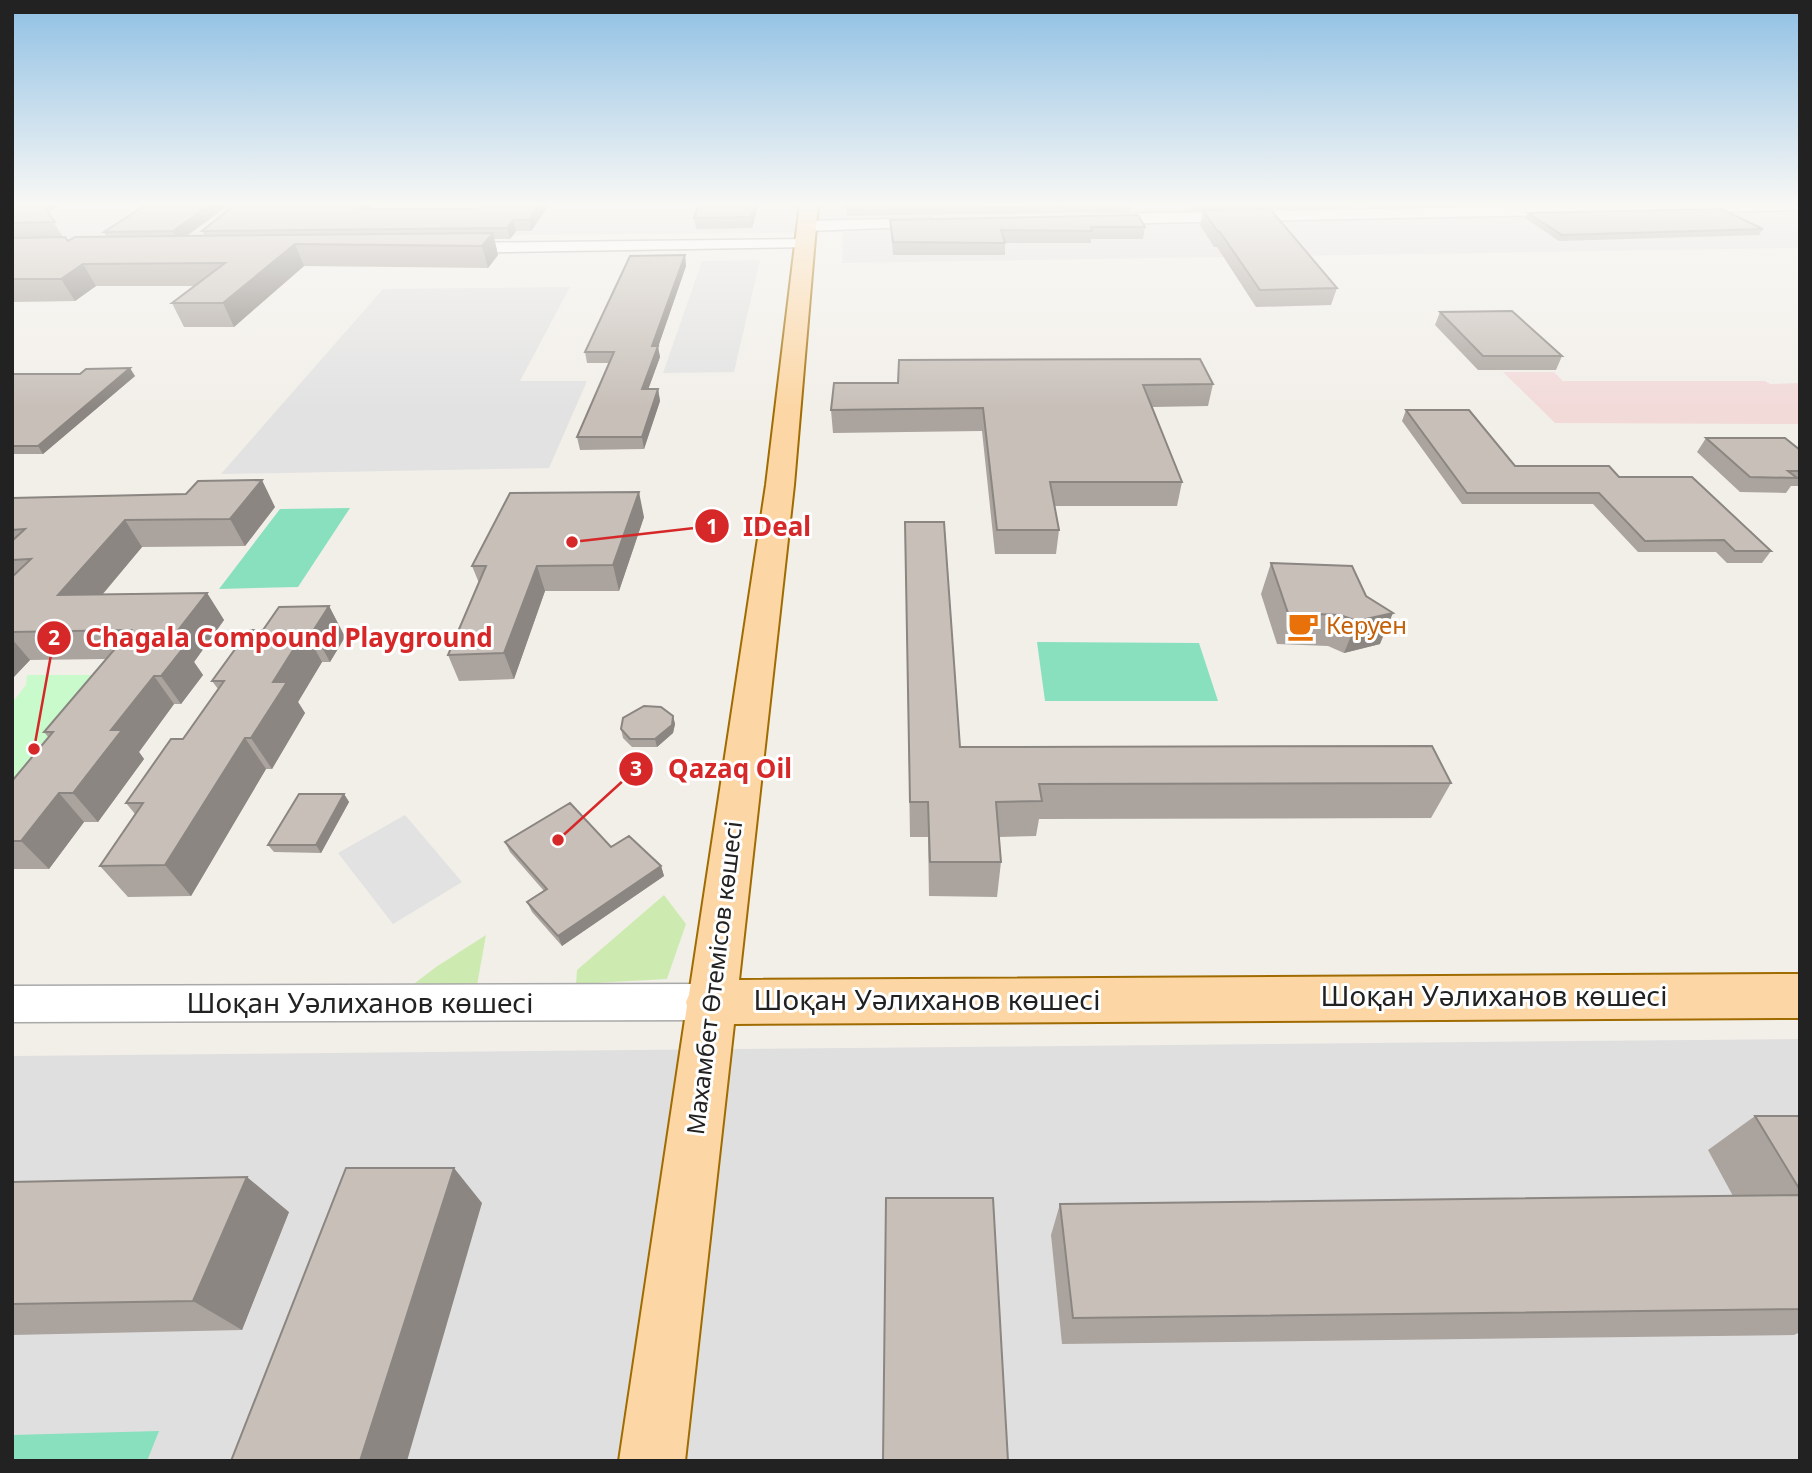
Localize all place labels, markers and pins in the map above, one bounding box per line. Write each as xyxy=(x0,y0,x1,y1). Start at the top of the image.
callout: IDeal xyxy=(694,503,825,550)
place label: Керуен xyxy=(1326,608,1407,641)
cafe icon: Керуен xyxy=(1286,609,1320,643)
callout: Chagala Compound Playground xyxy=(37,615,507,662)
callout: Qazaq Oil xyxy=(619,745,806,792)

